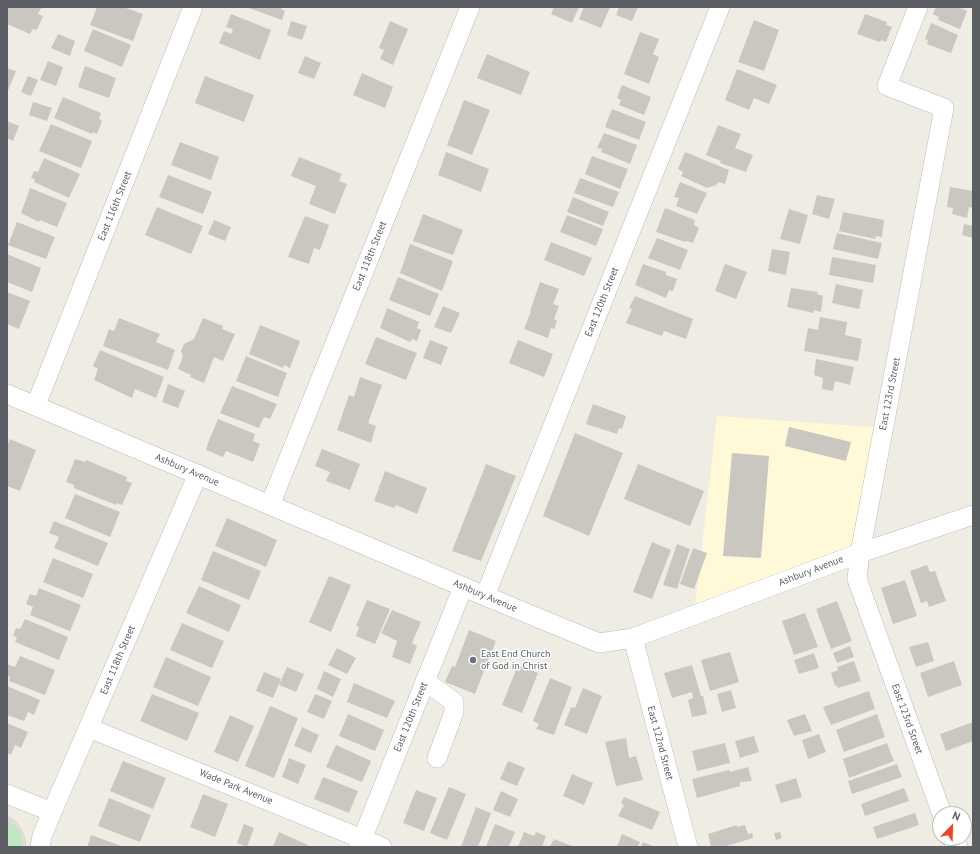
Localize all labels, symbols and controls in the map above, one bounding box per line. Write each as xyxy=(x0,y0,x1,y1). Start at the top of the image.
street label: East 116th Street xyxy=(96,169,134,243)
street label: East 118th Street xyxy=(351,219,389,293)
street label: East 120th Street xyxy=(583,265,621,339)
street label: East 123rd Street xyxy=(877,357,903,431)
street label: Ashbury Avenue xyxy=(153,451,221,489)
street label: Ashbury Avenue xyxy=(777,553,845,589)
street label: Ashbury Avenue xyxy=(451,577,519,615)
street label: East 118th Street xyxy=(98,624,138,696)
place label: East End Church of God in Christ xyxy=(481,648,550,672)
marker: East End Church of God in Christ xyxy=(468,655,478,665)
street label: East 120th Street xyxy=(392,680,430,754)
street label: East 123rd Street xyxy=(889,682,925,756)
street label: East 122nd Street xyxy=(644,705,676,781)
street label: Wade Park Avenue xyxy=(197,767,275,807)
north arrow xyxy=(932,806,972,846)
text: N xyxy=(950,808,962,824)

